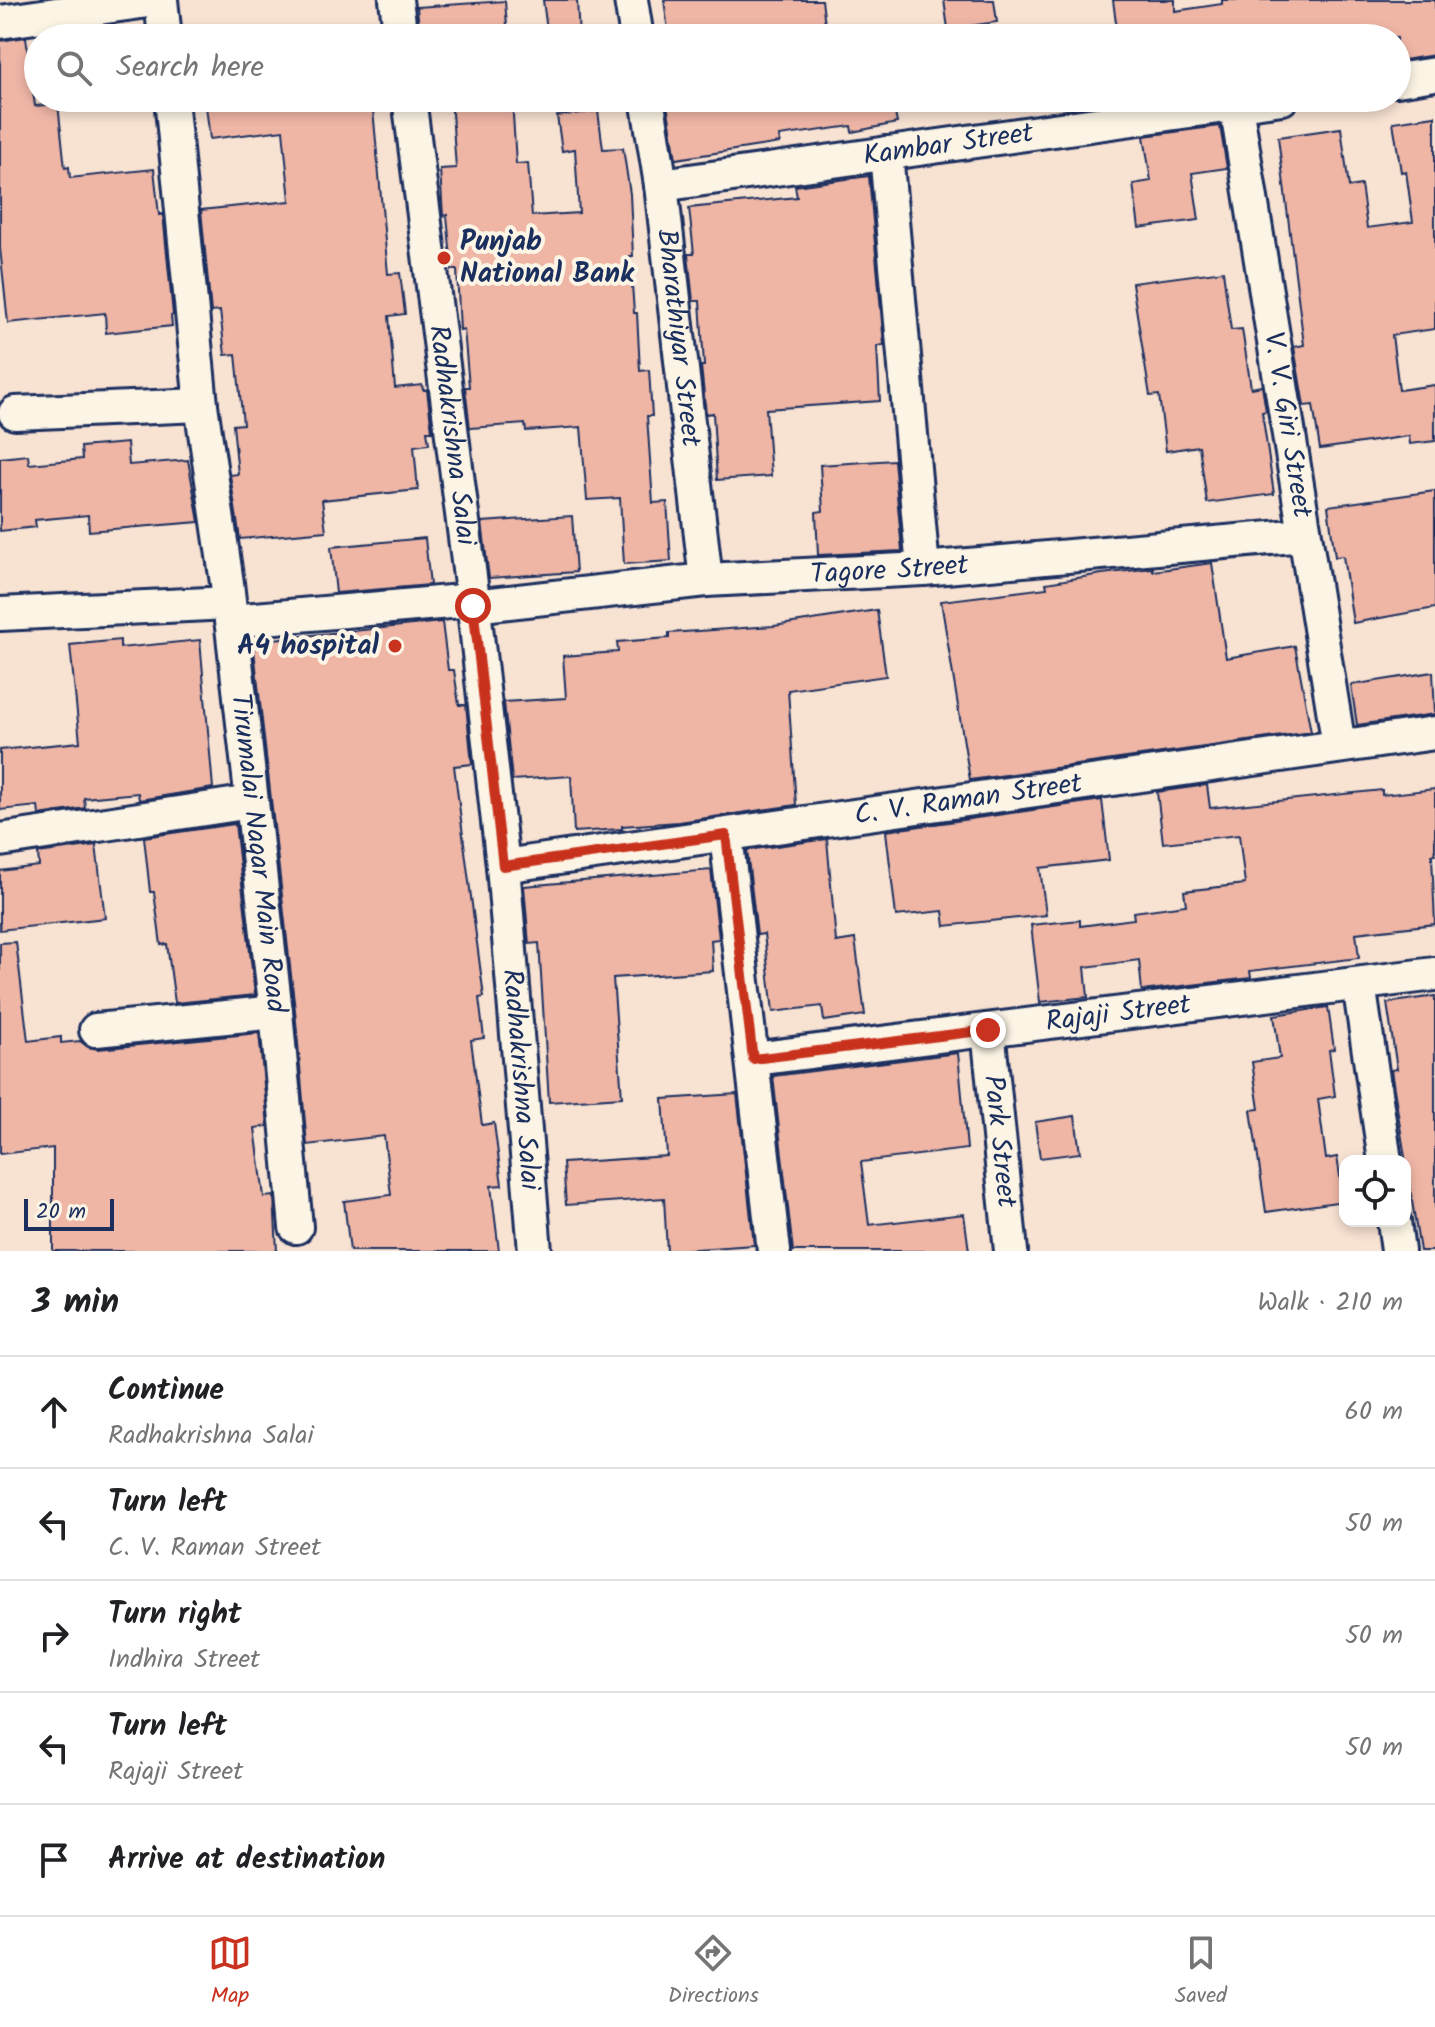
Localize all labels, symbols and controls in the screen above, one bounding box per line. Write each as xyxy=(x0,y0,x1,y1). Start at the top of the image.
search box xyxy=(24,24,1411,112)
text: Search here xyxy=(116,44,264,92)
icon: search xyxy=(52,46,96,90)
street label: Kambar Street xyxy=(860,110,1037,179)
place label: Punjab National Bank xyxy=(460,220,635,297)
street label: Bharathiyar Street xyxy=(644,227,713,450)
marker: Punjab National Bank xyxy=(435,249,453,267)
street label: Radhakrishna Salai xyxy=(416,322,489,549)
street label: V. V. Giri Street xyxy=(1250,329,1325,522)
street label: Tagore Street xyxy=(809,542,971,597)
route start xyxy=(455,588,491,624)
place label: A4 hospital xyxy=(237,624,380,669)
marker: A4 hospital xyxy=(386,637,404,655)
street label: Tirumalai Nagar Main Road xyxy=(217,691,299,1016)
street label: C. V. Raman Street xyxy=(851,761,1086,838)
street label: Radhakrishna Salai xyxy=(489,967,552,1193)
street label: Rajaji Street xyxy=(1043,982,1194,1045)
route end xyxy=(970,1012,1006,1048)
street label: Park Street xyxy=(970,1073,1029,1211)
map controls xyxy=(1339,1155,1411,1227)
button: locate xyxy=(1339,1155,1411,1227)
scale bar xyxy=(24,1195,114,1231)
text: 20 m xyxy=(36,1195,86,1230)
text: 3 min xyxy=(32,1276,119,1330)
text: Walk · 210 m xyxy=(1258,1282,1403,1324)
text: Continue xyxy=(108,1367,224,1415)
icon: ahead xyxy=(32,1390,76,1434)
text: 60 m xyxy=(1344,1391,1403,1433)
text: Radhakrishna Salai xyxy=(108,1415,314,1457)
text: Turn left xyxy=(108,1479,227,1527)
icon: left xyxy=(32,1502,76,1546)
text: 50 m xyxy=(1345,1503,1403,1545)
text: C. V. Raman Street xyxy=(108,1527,321,1569)
text: Turn right xyxy=(108,1591,241,1639)
icon: right xyxy=(32,1614,76,1658)
text: 50 m xyxy=(1345,1615,1403,1657)
text: Indhira Street xyxy=(108,1639,260,1681)
text: Turn left xyxy=(108,1703,227,1751)
icon: left xyxy=(32,1726,76,1770)
text: 50 m xyxy=(1345,1727,1403,1769)
text: Rajaji Street xyxy=(108,1751,243,1793)
text: Arrive at destination xyxy=(108,1836,385,1884)
icon: arrive xyxy=(32,1838,76,1882)
tab: Map xyxy=(208,1931,252,2014)
tab: Directions xyxy=(668,1931,759,2014)
tab: Saved xyxy=(1175,1931,1227,2014)

